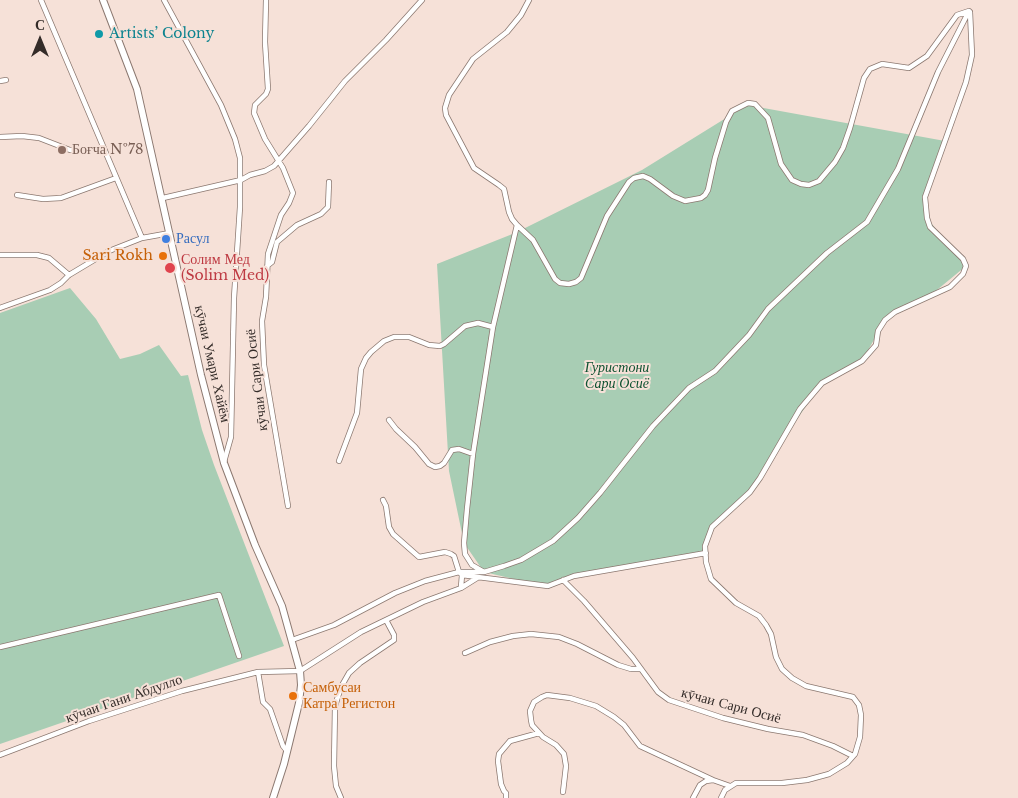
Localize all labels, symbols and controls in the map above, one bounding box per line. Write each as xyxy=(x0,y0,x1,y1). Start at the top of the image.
north arrow xyxy=(15,15,65,65)
text: С xyxy=(35,16,45,34)
place label: Artists’ Colony xyxy=(109,26,214,42)
marker: Artists’ Colony xyxy=(93,28,105,40)
place label: Боғча №78 xyxy=(72,142,144,158)
marker: Боғча №78 xyxy=(56,144,68,156)
place label: Расул xyxy=(176,231,209,247)
marker: Расул xyxy=(160,233,172,245)
place label: Sari Rokh xyxy=(82,248,153,264)
marker: Sari Rokh xyxy=(157,250,169,262)
place label: Солим Мед (Solim Med) xyxy=(181,252,269,284)
marker: Солим Мед (Solim Med) xyxy=(163,261,177,275)
street label: кӯчаи Умари Хайём xyxy=(190,304,234,424)
street label: кӯчаи Сари Осиё xyxy=(242,328,272,432)
park label: Гуристони Сари Осиё xyxy=(585,360,649,392)
street label: кӯчаи Гани Абдулло xyxy=(64,671,184,727)
place label: Самбусаи Катра Регистон xyxy=(303,680,395,712)
street label: кӯчаи Сари Осиё xyxy=(679,685,783,727)
marker: Самбусаи Катра Регистон xyxy=(287,690,299,702)

